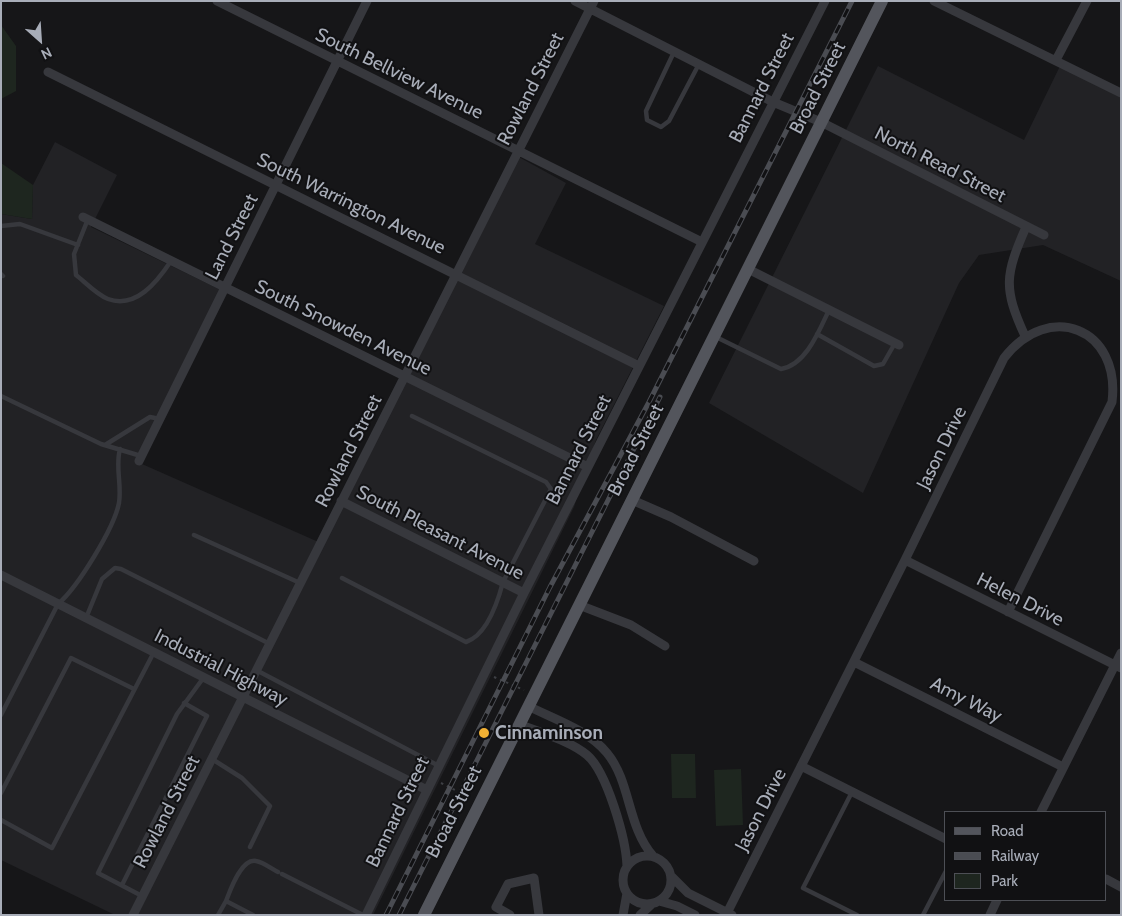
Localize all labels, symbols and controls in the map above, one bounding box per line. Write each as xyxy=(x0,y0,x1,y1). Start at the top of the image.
north arrow xyxy=(15,15,65,65)
street label: South Bellview Avenue xyxy=(311,23,487,125)
street label: Rowland Street xyxy=(493,29,569,149)
street label: Bannard Street xyxy=(725,29,799,147)
street label: Broad Street xyxy=(785,38,851,138)
text: N xyxy=(38,43,55,64)
street label: North Read Street xyxy=(871,122,1009,208)
street label: South Warrington Avenue xyxy=(253,148,449,260)
street label: Land Street xyxy=(201,190,263,284)
street label: South Snowden Avenue xyxy=(251,275,435,381)
street label: Rowland Street xyxy=(311,391,387,511)
street label: Bannard Street xyxy=(542,391,616,509)
street label: Broad Street xyxy=(603,400,669,500)
street label: Jason Drive xyxy=(912,403,972,493)
street label: South Pleasant Avenue xyxy=(352,481,528,585)
street label: Helen Drive xyxy=(973,568,1067,632)
street label: Industrial Highway xyxy=(150,624,292,712)
street label: Amy Way xyxy=(926,672,1006,728)
place label: Cinnaminson xyxy=(495,722,603,744)
marker: Cinnaminson xyxy=(477,726,491,740)
street label: Rowland Street xyxy=(129,752,205,872)
street label: Bannard Street xyxy=(361,753,435,871)
street label: Broad Street xyxy=(421,762,487,862)
street label: Jason Drive xyxy=(731,765,791,855)
legend xyxy=(944,811,1107,901)
text: Road xyxy=(991,822,1024,840)
text: Railway xyxy=(991,847,1039,865)
text: Park xyxy=(991,872,1018,890)

